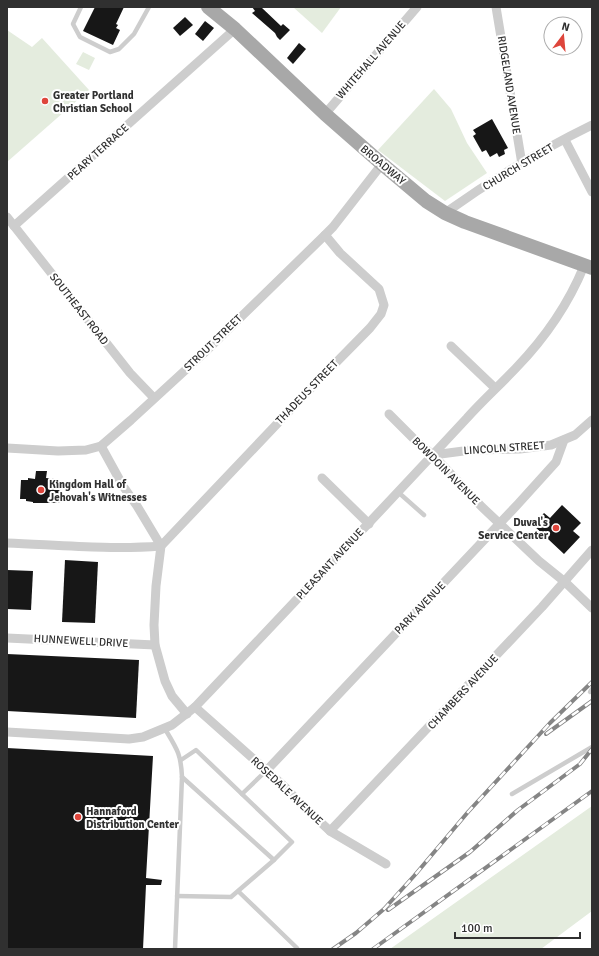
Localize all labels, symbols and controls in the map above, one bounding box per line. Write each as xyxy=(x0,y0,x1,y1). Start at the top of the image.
north arrow xyxy=(543,16,583,56)
street label: WHITEHALL AVENUE xyxy=(334,18,408,102)
text: N xyxy=(560,20,571,34)
street label: RIDGELAND AVENUE xyxy=(495,35,523,135)
place label: Greater Portland Christian School xyxy=(53,89,134,115)
marker: Greater Portland Christian School xyxy=(40,96,50,106)
street label: PEARY TERRACE xyxy=(65,121,131,183)
street label: CHURCH STREET xyxy=(480,141,556,193)
street label: BROADWAY xyxy=(358,142,409,188)
street label: SOUTHEAST ROAD xyxy=(47,271,111,347)
street label: STROUT STREET xyxy=(181,312,245,374)
street label: THADEUS STREET xyxy=(273,357,341,427)
street label: BOWDOIN AVENUE xyxy=(409,434,483,508)
street label: LINCOLN STREET xyxy=(463,439,546,457)
place label: Kingdom Hall of Jehovah's Witnesses xyxy=(49,478,147,504)
marker: Kingdom Hall of Jehovah's Witnesses xyxy=(36,485,46,495)
place label: Duval's Service Center xyxy=(478,516,549,542)
marker: Duval's Service Center xyxy=(551,523,561,533)
street label: PLEASANT AVENUE xyxy=(294,526,366,602)
street label: PARK AVENUE xyxy=(392,579,448,637)
street label: HUNNEWELL DRIVE xyxy=(33,632,129,650)
street label: CHAMBERS AVENUE xyxy=(425,652,501,732)
street label: ROSEDALE AVENUE xyxy=(248,754,326,828)
place label: Hannaford Distribution Center xyxy=(86,805,180,831)
marker: Hannaford Distribution Center xyxy=(73,812,83,822)
scale bar xyxy=(455,914,580,940)
text: 100 m xyxy=(461,921,493,936)

